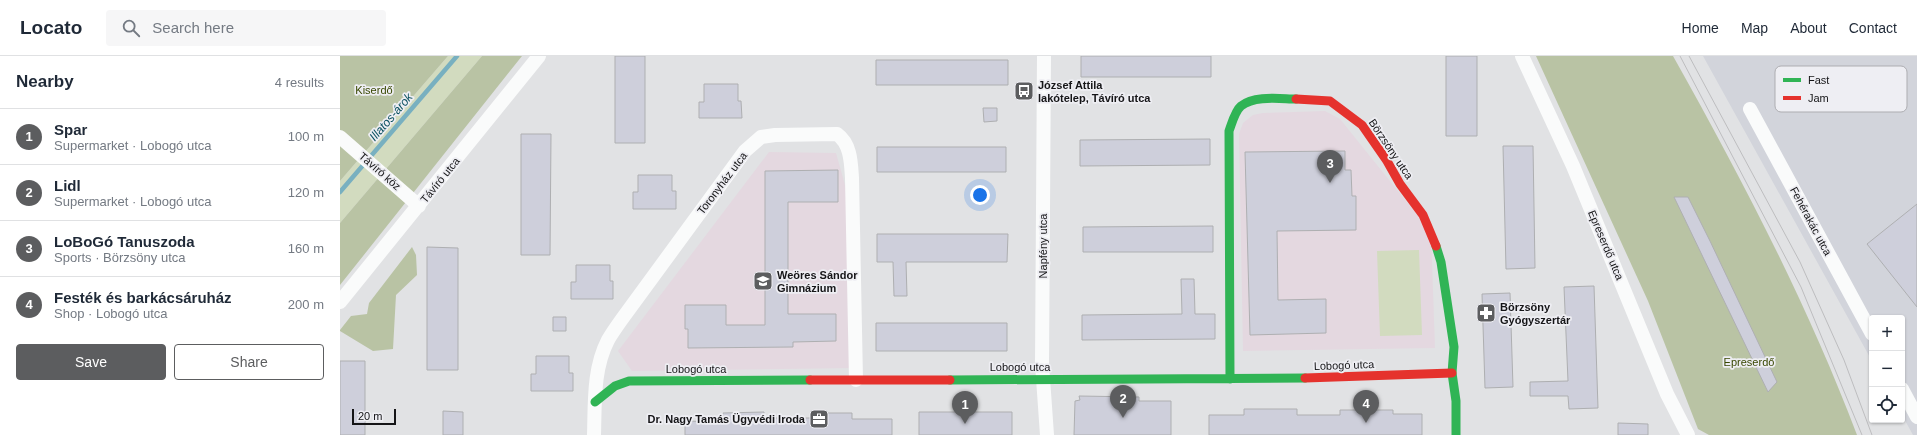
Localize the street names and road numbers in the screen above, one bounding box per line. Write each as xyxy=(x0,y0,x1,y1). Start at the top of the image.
street label: Börzsöny utca xyxy=(1367,117,1416,182)
street label: Toronyház utca xyxy=(695,149,750,216)
street label: Távíró köz xyxy=(357,150,403,192)
street label: Távíró utca xyxy=(418,154,463,205)
street label: Fehérakác utca xyxy=(1788,185,1835,258)
street label: Epreserdő utca xyxy=(1586,208,1626,282)
street label: Napfény utca xyxy=(1037,213,1049,278)
street label: Lobogó utca xyxy=(1314,358,1375,372)
street label: Lobogó utca xyxy=(990,361,1051,373)
street label: Lobogó utca xyxy=(666,363,727,375)

